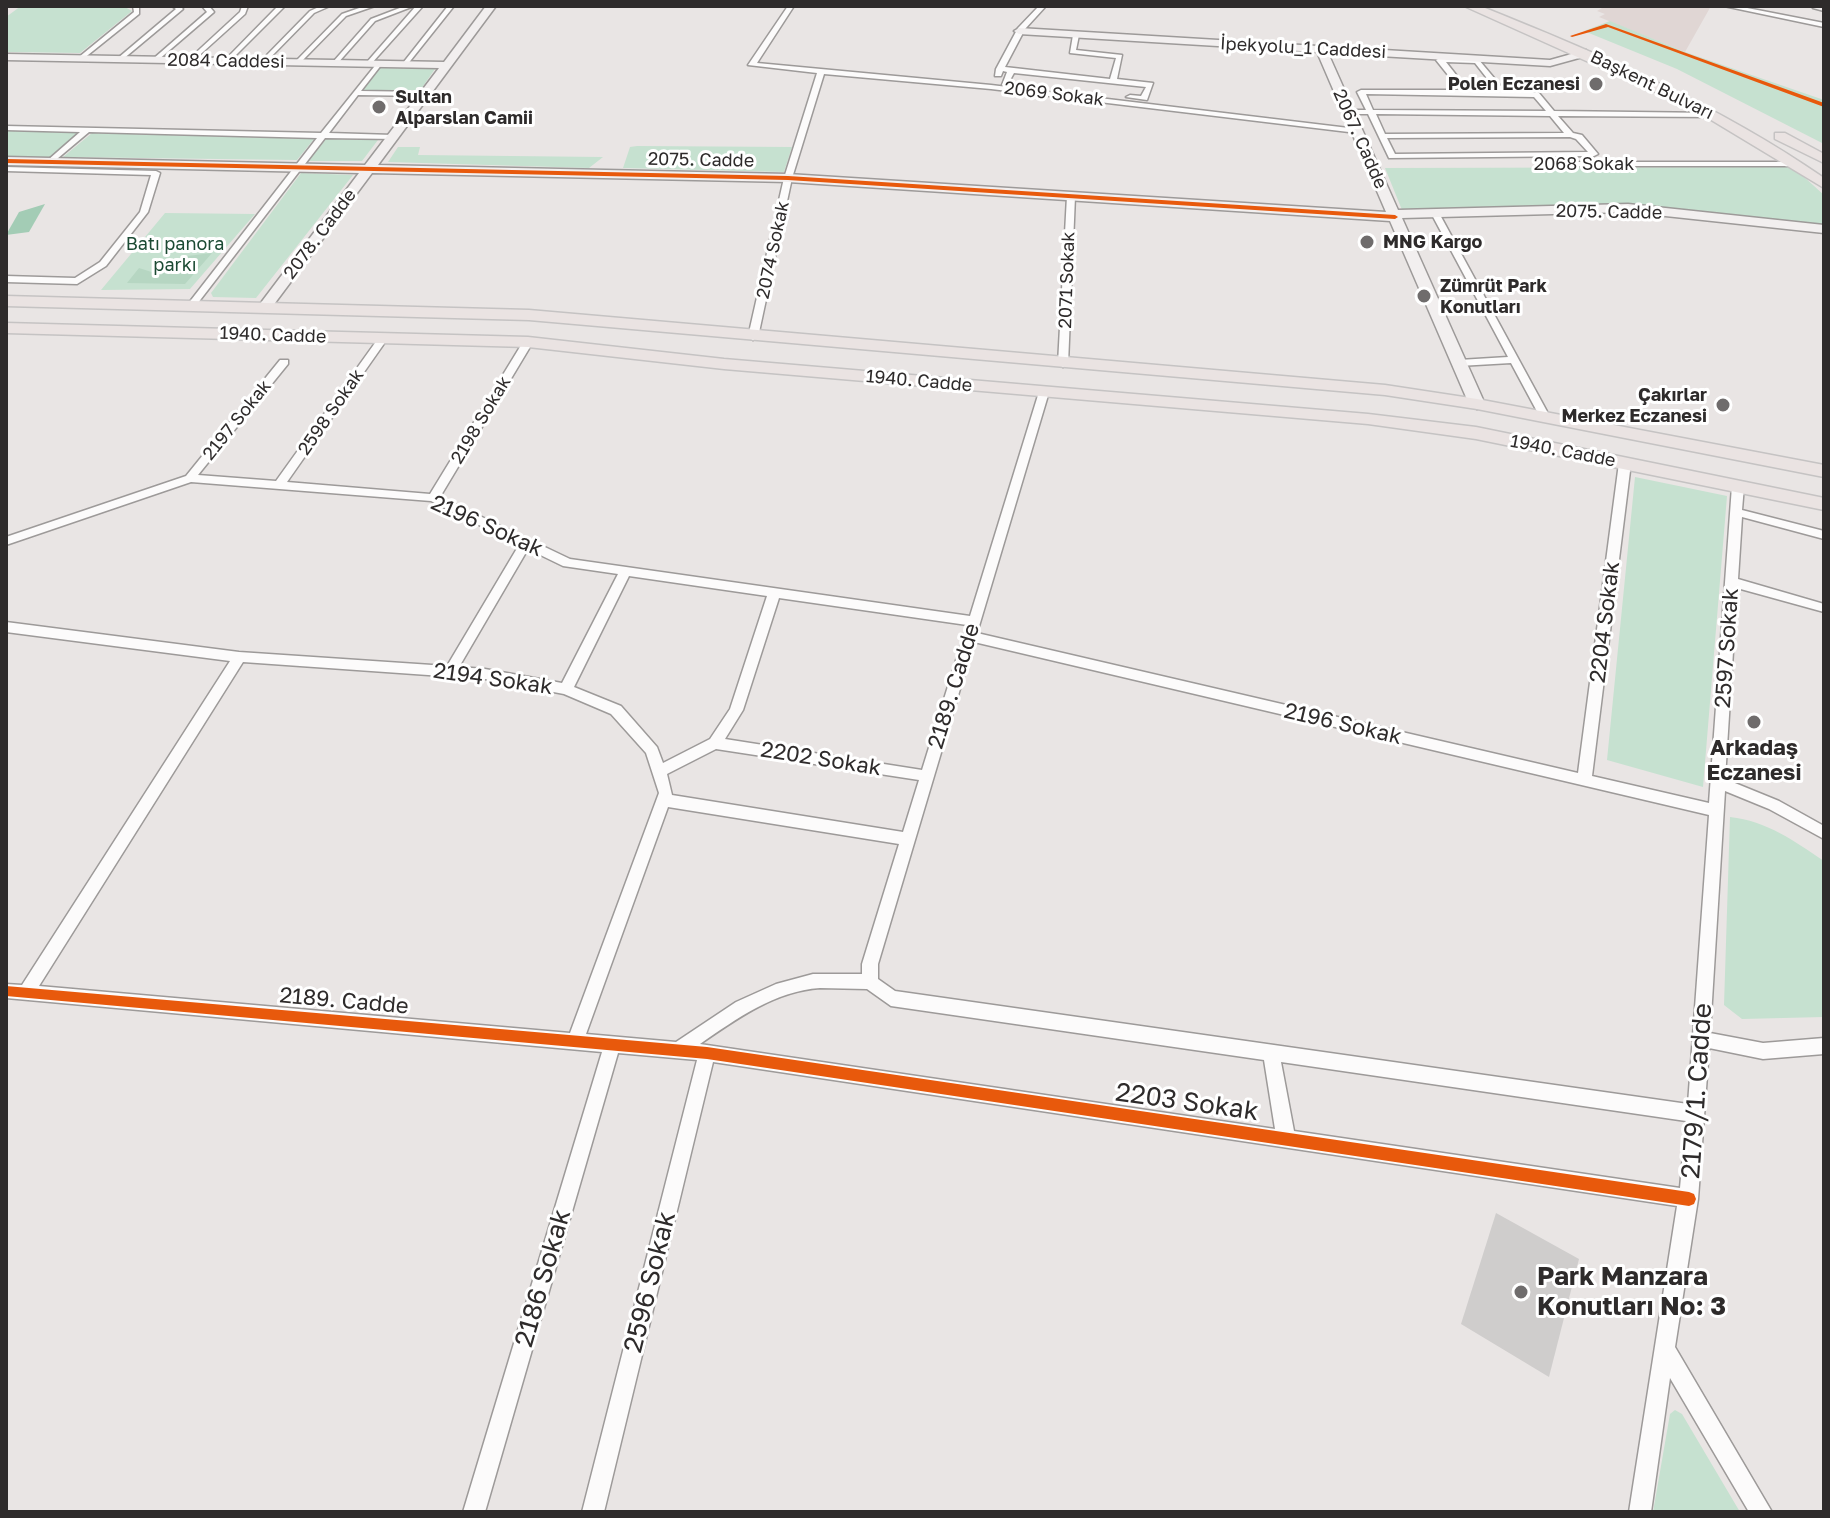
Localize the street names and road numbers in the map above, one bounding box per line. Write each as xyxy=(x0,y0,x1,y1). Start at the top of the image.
street label: İpekyolu_1 Caddesi xyxy=(1219,33,1387,63)
street label: Başkent Bulvarı xyxy=(1587,46,1717,124)
street label: 2084 Caddesi xyxy=(167,49,285,73)
street label: 2069 Sokak xyxy=(1003,77,1105,111)
street label: 2067. Cadde xyxy=(1328,86,1392,192)
street label: 2075. Cadde xyxy=(648,148,754,172)
street label: 2068 Sokak xyxy=(1534,153,1634,175)
street label: 2078. Cadde xyxy=(279,185,361,283)
street label: 2074 Sokak xyxy=(752,199,794,301)
street label: 2075. Cadde xyxy=(1556,200,1662,224)
street label: 2071 Sokak xyxy=(1055,231,1079,329)
street label: 1940. Cadde xyxy=(219,322,327,348)
street label: 2598 Sokak xyxy=(294,365,368,459)
street label: 1940. Cadde xyxy=(865,366,973,396)
street label: 2198 Sokak xyxy=(446,372,516,468)
street label: 2197 Sokak xyxy=(198,376,276,464)
street label: 1940. Cadde xyxy=(1509,430,1617,472)
street label: 2196 Sokak xyxy=(427,490,547,562)
street label: 2204 Sokak xyxy=(1584,560,1626,684)
street label: 2597 Sokak xyxy=(1710,587,1744,709)
street label: 2189. Cadde xyxy=(922,620,986,752)
street label: 2194 Sokak xyxy=(432,658,554,700)
street label: 2196 Sokak xyxy=(1282,698,1404,750)
street label: 2202 Sokak xyxy=(759,736,883,782)
street label: 2189. Cadde xyxy=(278,982,410,1020)
street label: 2179/1. Cadde xyxy=(1675,1002,1719,1180)
street label: 2203 Sokak xyxy=(1114,1077,1260,1127)
street label: 2186 Sokak xyxy=(508,1206,578,1350)
street label: 2596 Sokak xyxy=(617,1208,683,1356)

